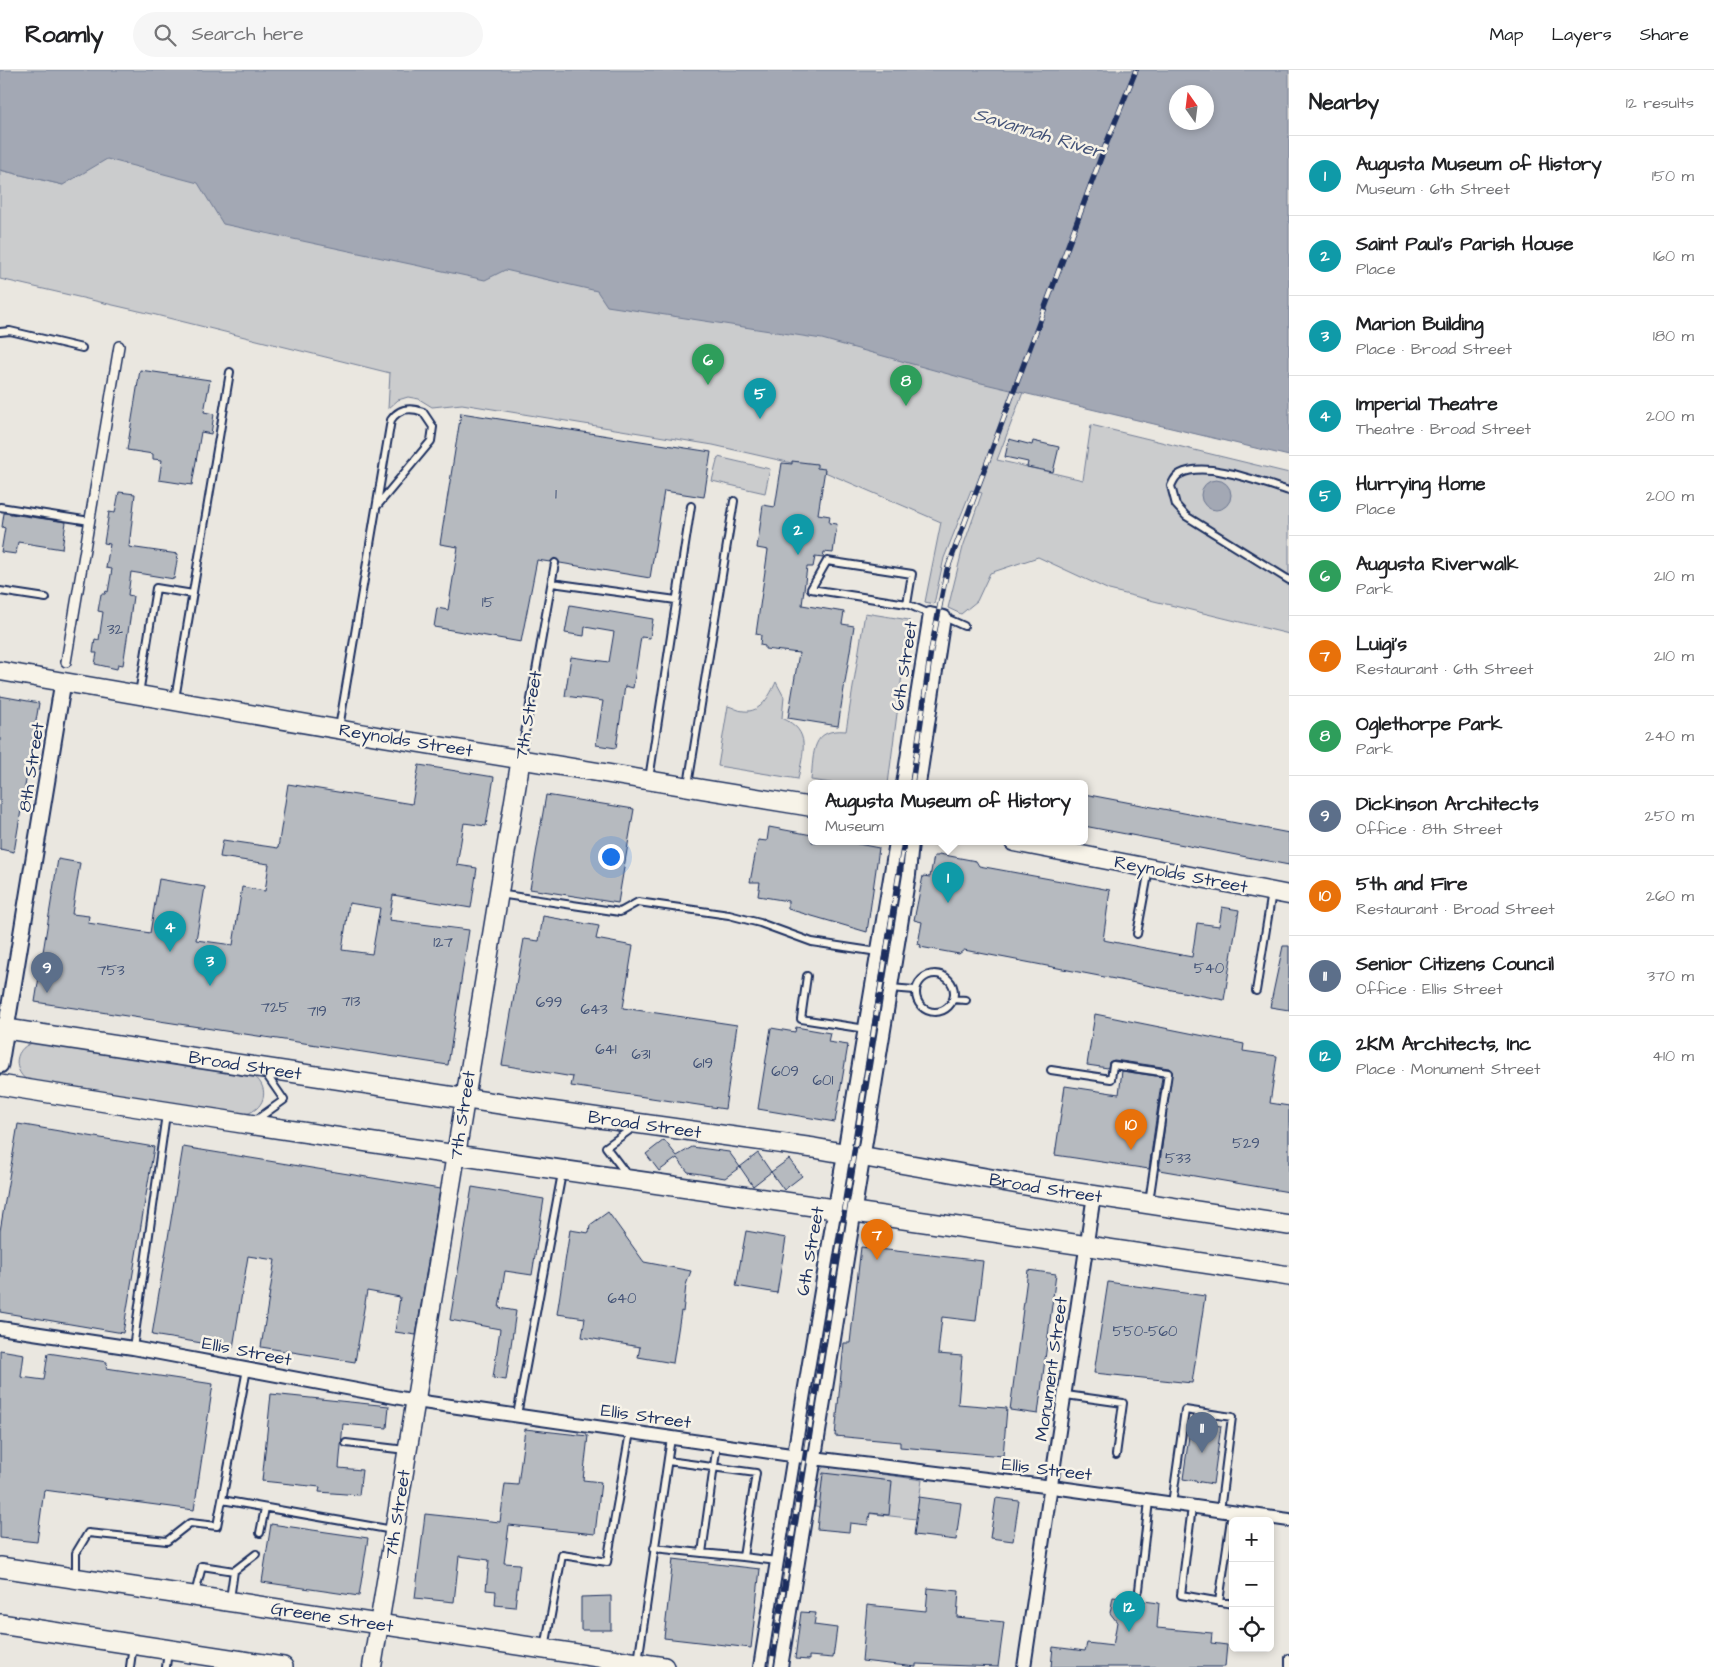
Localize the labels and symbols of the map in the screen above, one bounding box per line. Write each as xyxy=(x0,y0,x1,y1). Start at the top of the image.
north arrow xyxy=(1169,85,1214,130)
water label: Savannah River xyxy=(970,101,1109,167)
pin: 6 xyxy=(692,344,724,385)
pin: 8 xyxy=(890,365,922,406)
pin: 5 xyxy=(744,378,776,419)
house number: 1 xyxy=(555,484,557,505)
pin: 2 xyxy=(782,514,814,555)
house number: 15 xyxy=(482,592,495,613)
house number: 32 xyxy=(107,619,124,640)
street label: 6th Street xyxy=(885,619,924,713)
street label: 7th Street xyxy=(508,668,549,762)
street label: Reynolds Street xyxy=(337,718,475,765)
street label: 8th Street xyxy=(12,720,51,814)
your location xyxy=(598,844,624,870)
street label: Reynolds Street xyxy=(1112,849,1250,901)
pin: 1 xyxy=(932,862,964,903)
pin: 4 xyxy=(154,911,186,952)
house number: 127 xyxy=(433,932,453,953)
pin: 3 xyxy=(194,945,226,986)
pin: 9 xyxy=(31,952,63,993)
house number: 540 xyxy=(1194,958,1225,979)
house number: 753 xyxy=(97,960,125,981)
house number: 713 xyxy=(342,991,361,1012)
house number: 699 xyxy=(536,992,562,1013)
house number: 725 xyxy=(261,997,290,1018)
house number: 643 xyxy=(580,999,608,1020)
house number: 719 xyxy=(307,1001,327,1022)
house number: 641 xyxy=(595,1039,617,1060)
house number: 631 xyxy=(632,1044,651,1065)
street label: Broad Street xyxy=(187,1045,304,1087)
house number: 619 xyxy=(693,1053,713,1074)
house number: 609 xyxy=(771,1061,799,1082)
street label: 7th Street xyxy=(443,1068,482,1161)
house number: 601 xyxy=(813,1070,833,1091)
street label: Broad Street xyxy=(587,1105,704,1145)
pin: 10 xyxy=(1115,1109,1147,1150)
house number: 529 xyxy=(1232,1133,1260,1154)
house number: 533 xyxy=(1165,1148,1191,1169)
street label: Broad Street xyxy=(987,1167,1105,1210)
street label: 6th Street xyxy=(790,1204,831,1298)
pin: 7 xyxy=(861,1219,893,1260)
house number: 640 xyxy=(607,1288,637,1309)
street label: Monument Street xyxy=(1029,1294,1074,1443)
house number: 550-560 xyxy=(1113,1321,1178,1342)
street label: Ellis Street xyxy=(200,1331,295,1373)
street label: Ellis Street xyxy=(599,1398,693,1435)
pin: 11 xyxy=(1186,1412,1218,1453)
street label: Ellis Street xyxy=(1000,1452,1094,1488)
street label: 7th Street xyxy=(378,1467,417,1560)
pin: 12 xyxy=(1113,1591,1145,1632)
street label: Greene Street xyxy=(269,1596,396,1639)

